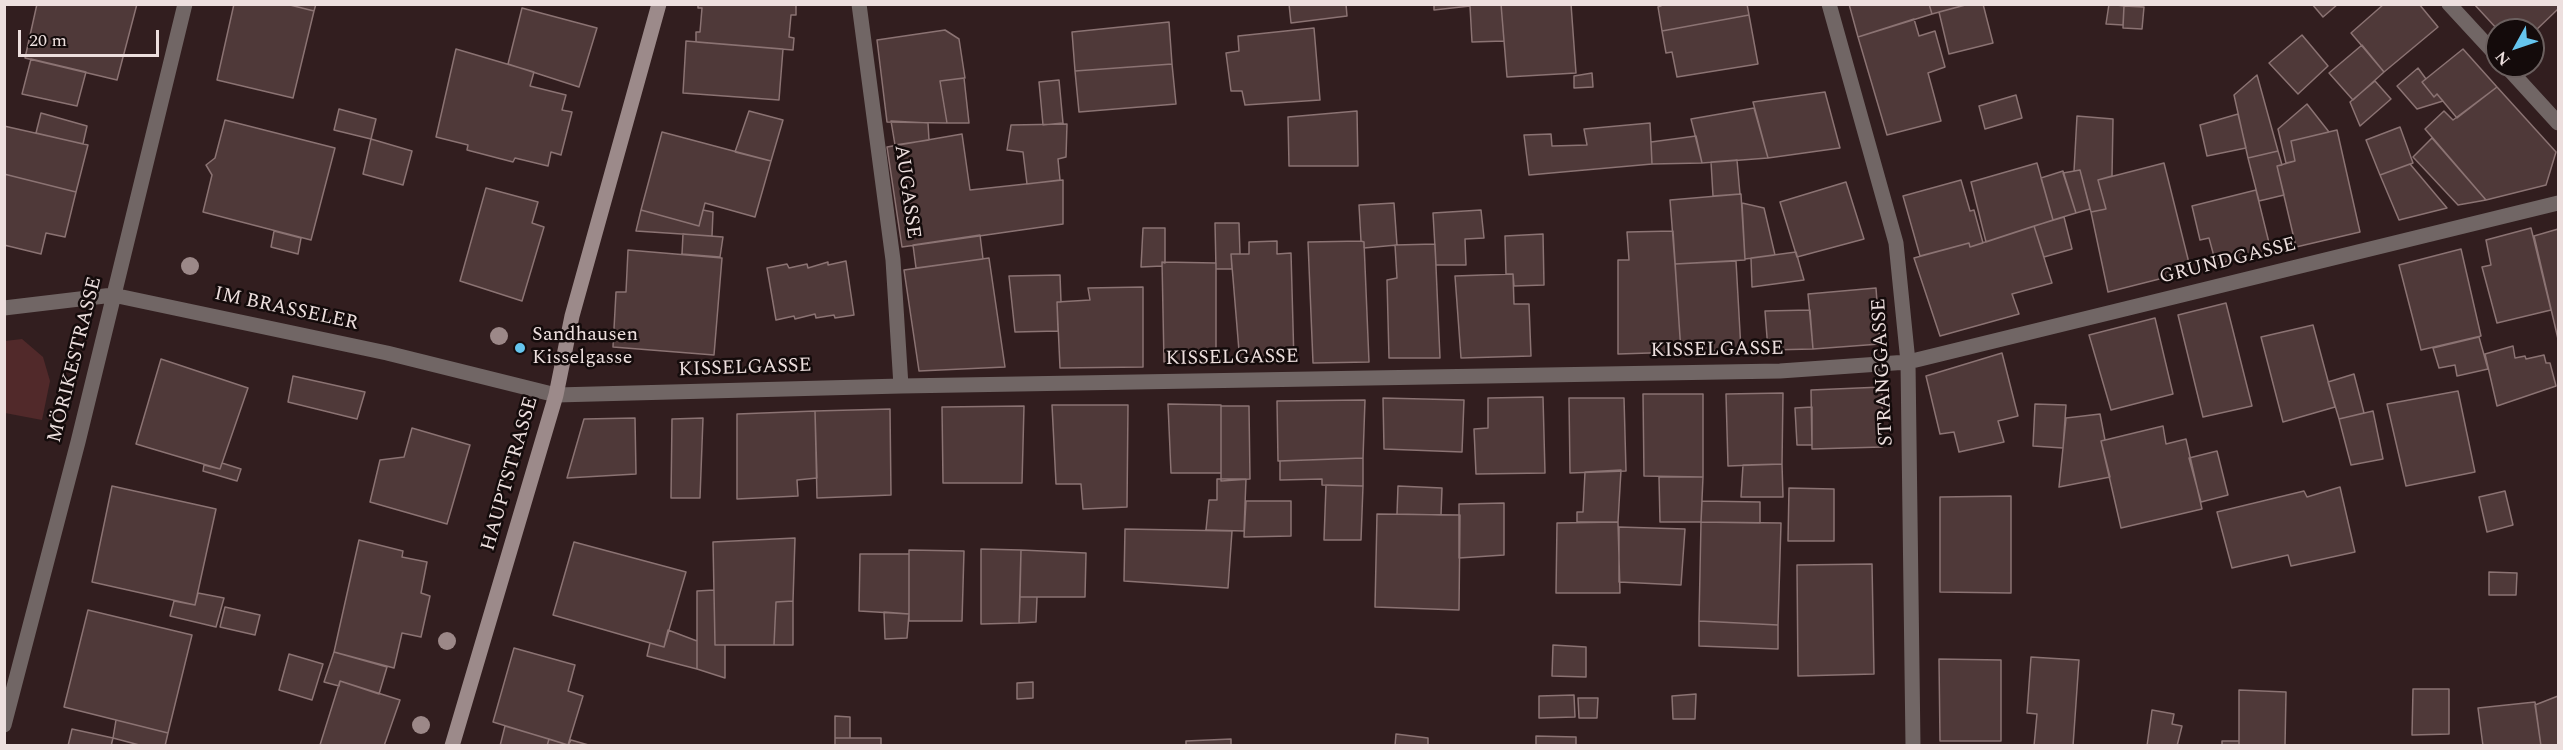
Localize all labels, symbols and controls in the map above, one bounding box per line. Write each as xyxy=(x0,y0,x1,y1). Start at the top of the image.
scale bar xyxy=(21,18,162,56)
north arrow xyxy=(2485,18,2545,78)
text: 20 m xyxy=(29,27,67,54)
text: N xyxy=(2489,46,2516,71)
street label: AUGASSE xyxy=(888,144,924,240)
street label: GRUNDGASSE xyxy=(2157,233,2299,291)
street label: MÖRIKESTRASSE xyxy=(44,274,108,446)
street label: IM BRASSELER xyxy=(212,283,360,337)
street label: STRANGGASSE xyxy=(1868,298,1900,446)
place label: Sandhausen Kisselgasse xyxy=(532,324,638,371)
street label: KISSELGASSE xyxy=(1650,338,1784,364)
marker: Sandhausen Kisselgasse xyxy=(513,341,527,355)
street label: KISSELGASSE xyxy=(1165,346,1299,372)
street label: KISSELGASSE xyxy=(678,355,812,383)
street label: HAUPTSTRASSE xyxy=(477,394,545,554)

